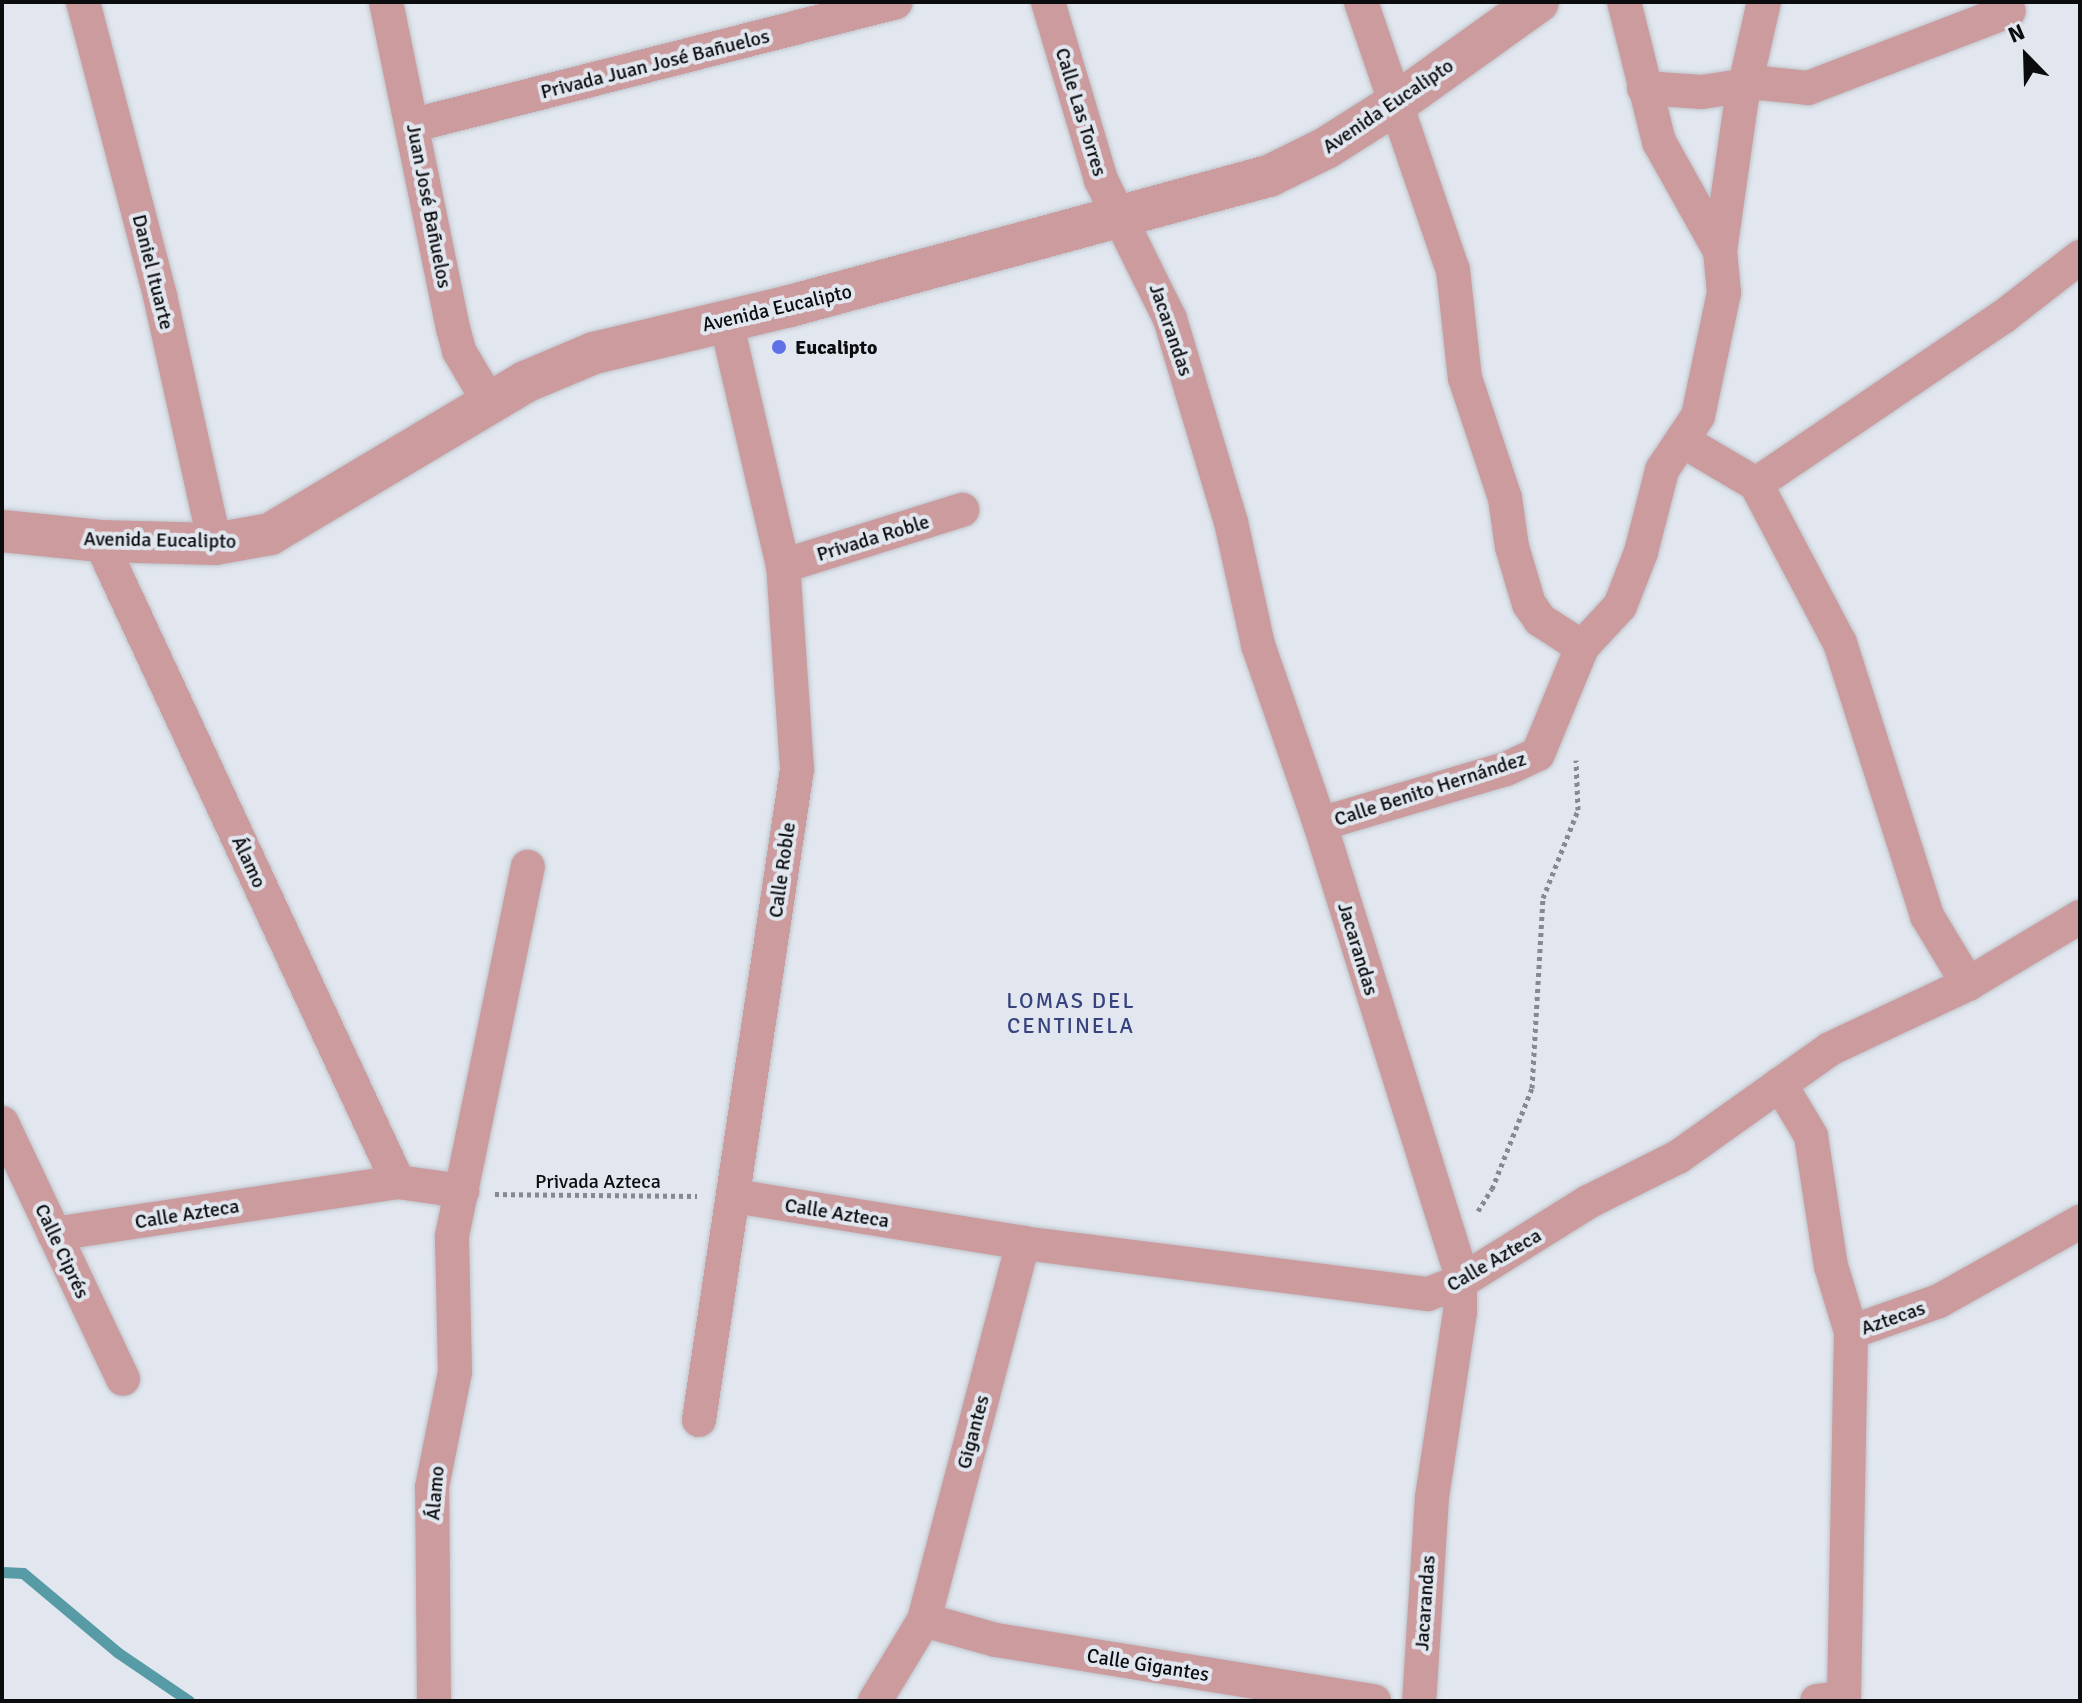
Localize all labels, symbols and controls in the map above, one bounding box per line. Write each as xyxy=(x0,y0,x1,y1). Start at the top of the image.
north arrow xyxy=(1986,16,2066,96)
text: N xyxy=(2004,18,2029,49)
street label: Privada Juan José Bañuelos xyxy=(538,24,772,104)
street label: Calle Las Torres xyxy=(1050,45,1112,179)
street label: Avenida Eucalipto xyxy=(1318,53,1458,159)
street label: Juan José Bañuelos xyxy=(401,122,457,290)
street label: Daniel Ituarte xyxy=(127,212,179,332)
street label: Avenida Eucalipto xyxy=(700,279,854,337)
street label: Jacarandas xyxy=(1144,281,1198,379)
place label: Eucalipto xyxy=(795,335,877,359)
marker: Eucalipto xyxy=(770,338,788,356)
street label: Privada Roble xyxy=(814,509,932,567)
street label: Avenida Eucalipto xyxy=(83,527,237,553)
street label: Calle Benito Hernández xyxy=(1331,747,1529,831)
street label: Calle Roble xyxy=(763,821,801,919)
street label: Álamo xyxy=(227,832,271,892)
street label: Jacarandas xyxy=(1333,900,1383,998)
district label: LOMAS DEL CENTINELA xyxy=(1006,987,1136,1038)
street label: Privada Azteca xyxy=(535,1169,661,1193)
street label: Calle Azteca xyxy=(783,1193,891,1233)
street label: Calle Azteca xyxy=(133,1194,241,1234)
street label: Calle Ciprés xyxy=(30,1200,94,1302)
street label: Calle Azteca xyxy=(1442,1223,1546,1297)
street label: Aztecas xyxy=(1858,1296,1928,1340)
street label: Gigantes xyxy=(952,1392,994,1472)
street label: Álamo xyxy=(421,1465,449,1521)
street label: Jacarandas xyxy=(1410,1554,1440,1652)
street label: Calle Gigantes xyxy=(1085,1644,1211,1686)

